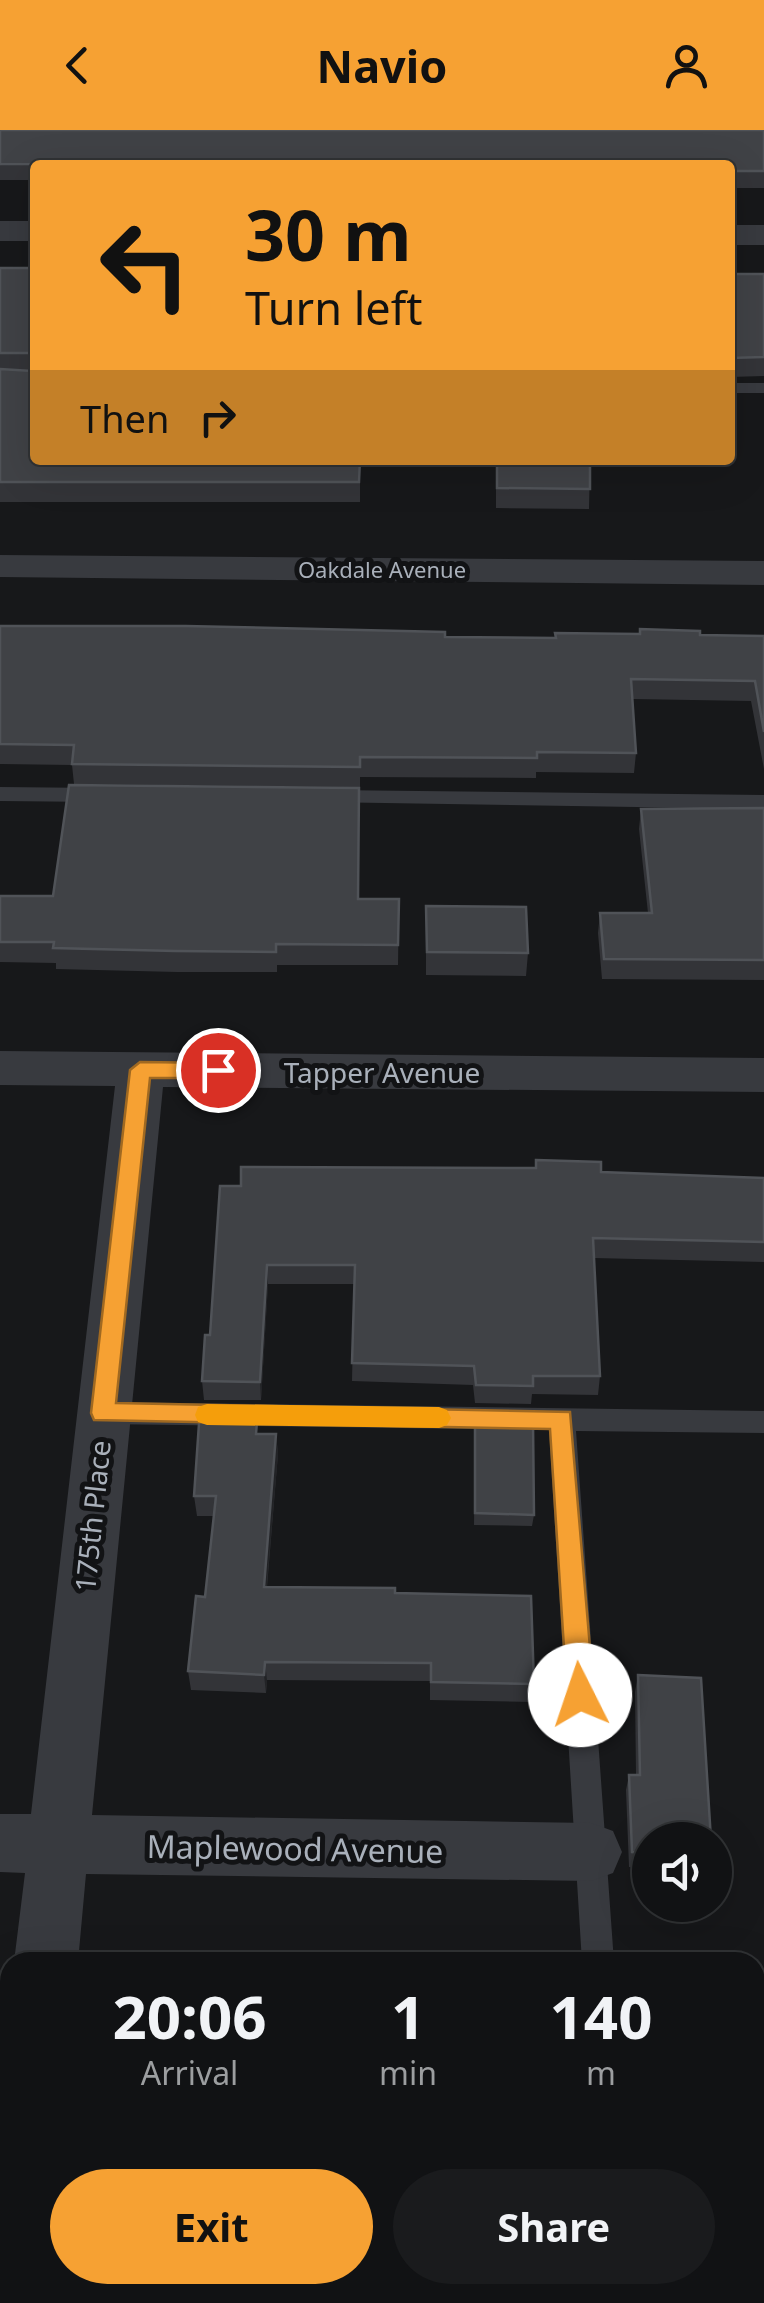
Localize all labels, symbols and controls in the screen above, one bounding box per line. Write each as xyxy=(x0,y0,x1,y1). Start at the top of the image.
text: Navio xyxy=(317,35,447,96)
icon: back xyxy=(50,38,105,93)
icon: person xyxy=(659,38,714,93)
text: 30 m xyxy=(245,186,412,282)
icon: left xyxy=(80,200,210,330)
text: Turn left xyxy=(245,277,422,338)
icon: right xyxy=(190,390,245,445)
text: Then xyxy=(80,392,170,444)
street label: Oakdale Avenue xyxy=(298,554,466,584)
pin xyxy=(176,1028,261,1113)
icon: arrive xyxy=(191,1043,246,1098)
street label: Tapper Avenue xyxy=(284,1053,480,1091)
street label: 175th Place xyxy=(65,1439,119,1593)
position arrow xyxy=(528,1643,632,1747)
map controls xyxy=(632,1822,732,1922)
button: sound xyxy=(632,1822,732,1922)
street label: Maplewood Avenue xyxy=(146,1824,444,1872)
text: 20:06 xyxy=(112,1975,267,2057)
text: 1 xyxy=(391,1975,425,2057)
text: 140 xyxy=(550,1975,653,2057)
text: Arrival xyxy=(141,2051,238,2094)
text: min xyxy=(379,2051,437,2094)
text: m xyxy=(586,2051,616,2094)
button: Exit xyxy=(50,2169,373,2284)
button: Share xyxy=(393,2169,715,2284)

